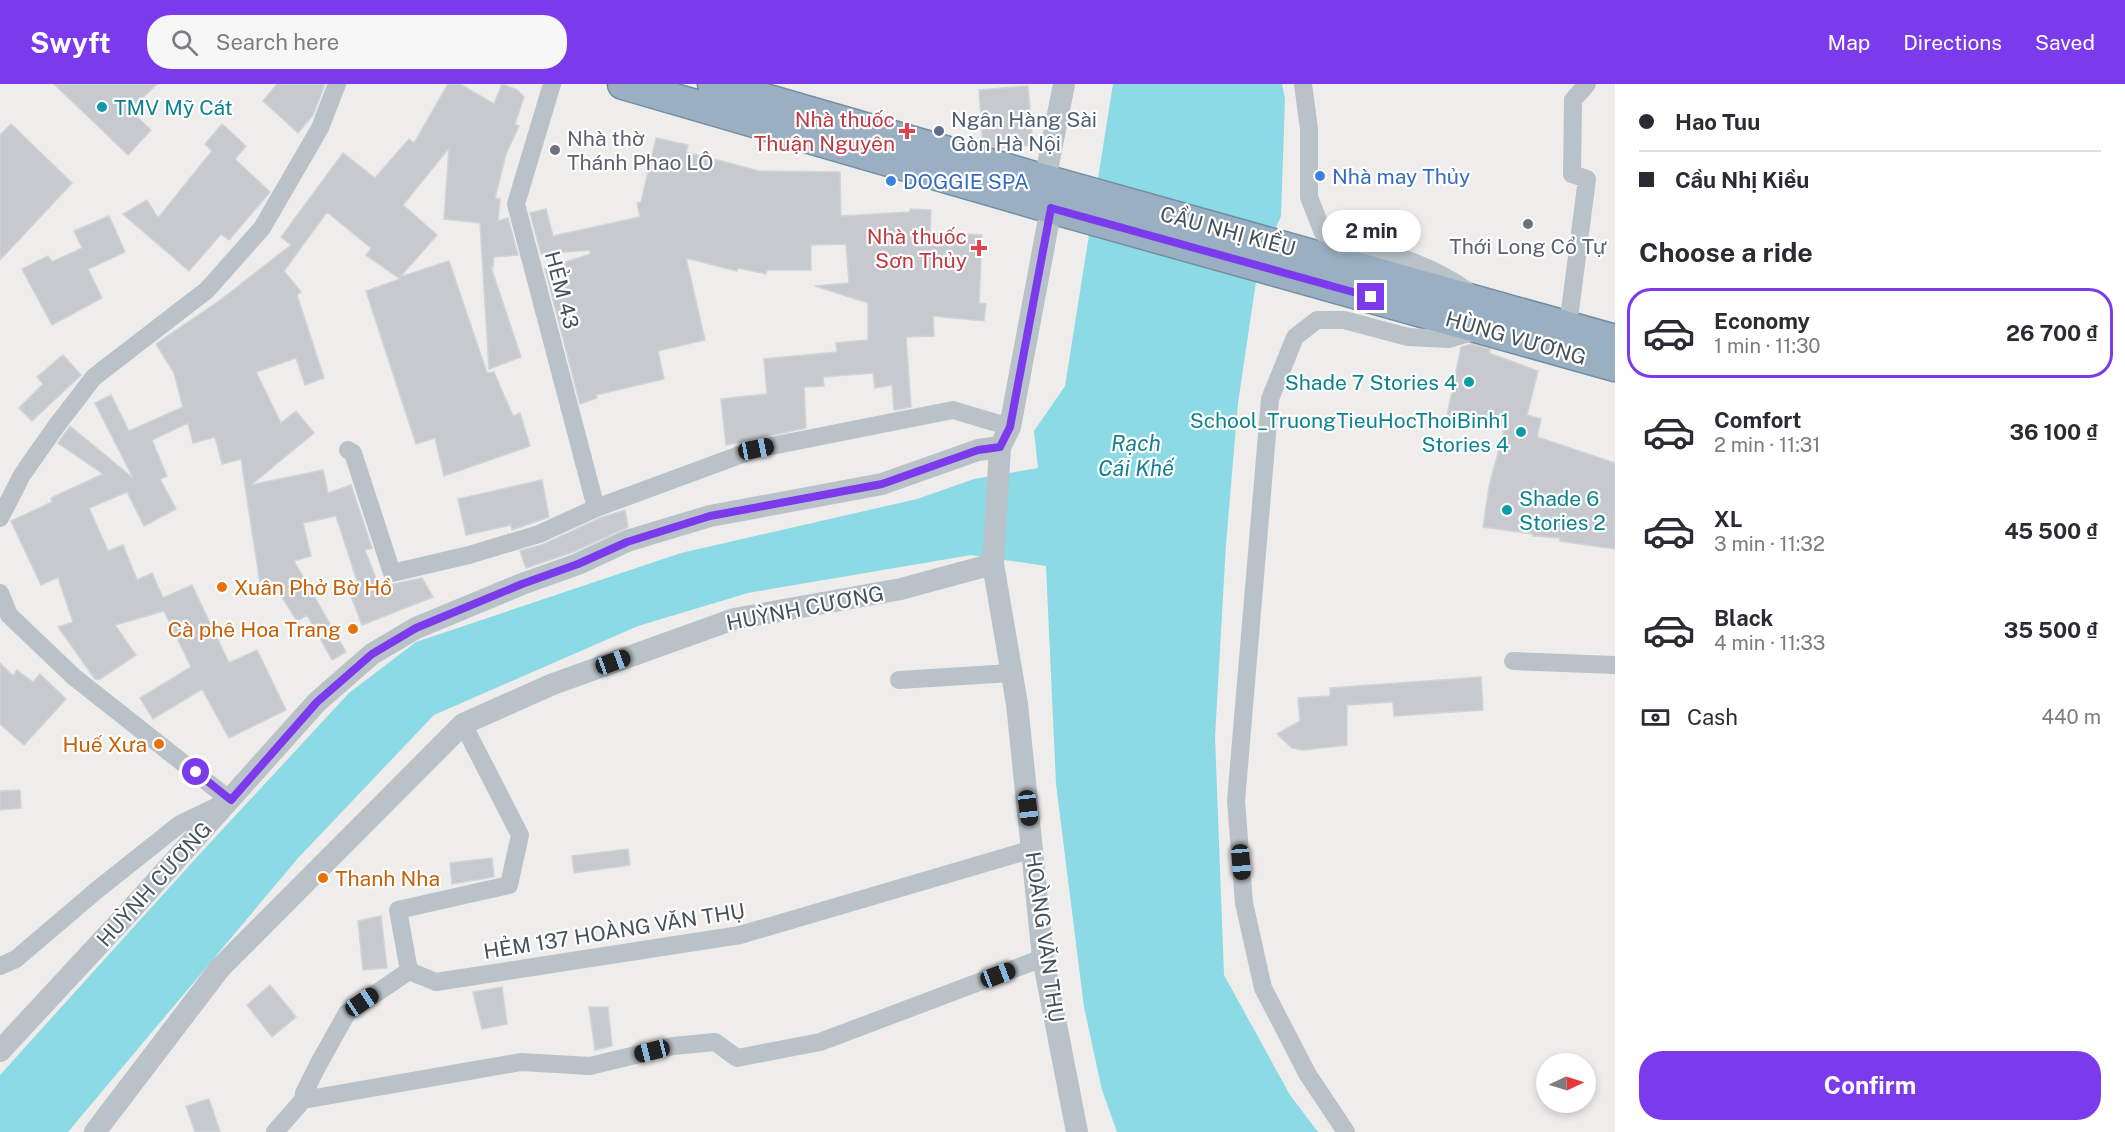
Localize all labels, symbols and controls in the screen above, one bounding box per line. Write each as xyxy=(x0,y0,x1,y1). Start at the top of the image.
search box xyxy=(147,15,567,69)
text: Swyft xyxy=(30,26,111,59)
icon: search xyxy=(168,26,201,59)
text: Search here xyxy=(216,29,339,55)
text: Map xyxy=(1828,30,1870,55)
text: Directions xyxy=(1903,30,2002,55)
text: Saved xyxy=(2035,30,2095,55)
place label: TMV Mỹ Cát xyxy=(114,95,233,120)
marker: TMV Mỹ Cát xyxy=(95,100,109,114)
place label: Nhà thuốc Thuận Nguyên xyxy=(754,107,895,156)
place label: Ngân Hàng Sài Gòn Hà Nội xyxy=(951,107,1097,156)
text: Hao Tuu xyxy=(1675,109,1760,135)
marker: Nhà thuốc Thuận Nguyên xyxy=(900,124,914,138)
marker: Ngân Hàng Sài Gòn Hà Nội xyxy=(932,124,946,138)
place label: Nhà thờ Thánh Phao LÔ xyxy=(567,126,714,175)
marker: Nhà thờ Thánh Phao LÔ xyxy=(548,143,562,157)
place label: Nhà may Thủy xyxy=(1332,164,1470,189)
text: Cầu Nhị Kiều xyxy=(1675,167,1809,193)
place label: DOGGIE SPA xyxy=(903,169,1029,194)
marker: Nhà may Thủy xyxy=(1313,169,1327,183)
marker: DOGGIE SPA xyxy=(884,174,898,188)
street label: CẦU NHỊ KIỀU xyxy=(1158,200,1299,261)
callout: 2 min xyxy=(1322,210,1420,252)
marker: Thới Long Cổ Tự xyxy=(1521,217,1535,231)
text: 2 min xyxy=(1345,219,1398,243)
place label: Nhà thuốc Sơn Thủy xyxy=(867,224,967,273)
place label: Thới Long Cổ Tự xyxy=(1449,234,1607,259)
text: Choose a ride xyxy=(1639,236,1813,268)
marker: Nhà thuốc Sơn Thủy xyxy=(972,241,986,255)
street label: HẺM 43 xyxy=(540,248,585,332)
route end xyxy=(1357,283,1384,310)
street label: HÙNG VƯƠNG xyxy=(1443,306,1589,370)
icon: car xyxy=(1642,306,1696,360)
text: Economy xyxy=(1714,308,1810,334)
text: 26 700 ₫ xyxy=(2006,320,2098,346)
text: 1 min · 11:30 xyxy=(1714,334,1821,358)
place label: Shade 7 Stories 4 xyxy=(1285,370,1457,395)
marker: Shade 7 Stories 4 xyxy=(1462,375,1476,389)
icon: car xyxy=(1642,405,1696,459)
text: Comfort xyxy=(1714,407,1801,433)
place label: School_TruongTieuHocThoiBinh1 Stories 4 xyxy=(1190,408,1509,457)
text: 36 100 ₫ xyxy=(2009,419,2098,445)
marker: School_TruongTieuHocThoiBinh1 Stories 4 xyxy=(1514,425,1528,439)
water label: Rạch Cái Khế xyxy=(1098,430,1175,481)
text: 2 min · 11:31 xyxy=(1714,433,1820,457)
car xyxy=(737,437,775,461)
place label: Shade 6 Stories 2 xyxy=(1519,486,1606,535)
marker: Shade 6 Stories 2 xyxy=(1500,503,1514,517)
icon: car xyxy=(1642,504,1696,558)
text: XL xyxy=(1714,506,1742,532)
text: 45 500 ₫ xyxy=(2004,518,2098,544)
text: 3 min · 11:32 xyxy=(1714,532,1825,556)
place label: Xuân Phở Bờ Hồ xyxy=(234,575,392,600)
marker: Xuân Phở Bờ Hồ xyxy=(215,580,229,594)
street label: HUỲNH CƯƠNG xyxy=(724,580,886,636)
icon: car xyxy=(1642,603,1696,657)
text: Black xyxy=(1714,605,1773,631)
place label: Cà phê Hoa Trang xyxy=(168,617,341,642)
text: 35 500 ₫ xyxy=(2004,617,2098,643)
marker: Cà phê Hoa Trang xyxy=(346,622,360,636)
text: 4 min · 11:33 xyxy=(1714,631,1825,655)
car xyxy=(593,647,633,677)
icon: cash xyxy=(1639,701,1672,734)
text: Cash xyxy=(1687,704,1738,730)
text: 440 m xyxy=(2041,705,2101,729)
place label: Huế Xưa xyxy=(63,732,147,757)
marker: Huế Xưa xyxy=(152,737,166,751)
route start xyxy=(182,758,209,785)
car xyxy=(1017,789,1039,827)
street label: HUỲNH CƯƠNG xyxy=(91,816,217,952)
car xyxy=(1230,843,1252,881)
street label: HOÀNG VĂN THỤ xyxy=(1021,850,1069,1024)
place label: Thanh Nha xyxy=(335,866,440,891)
marker: Thanh Nha xyxy=(316,871,330,885)
street label: HẺM 137 HOÀNG VĂN THỤ xyxy=(481,897,746,964)
car xyxy=(978,960,1018,990)
car xyxy=(342,984,382,1020)
car xyxy=(632,1038,672,1064)
button: Confirm xyxy=(1639,1051,2101,1120)
north arrow xyxy=(1536,1053,1596,1113)
map controls xyxy=(1536,1053,1596,1113)

